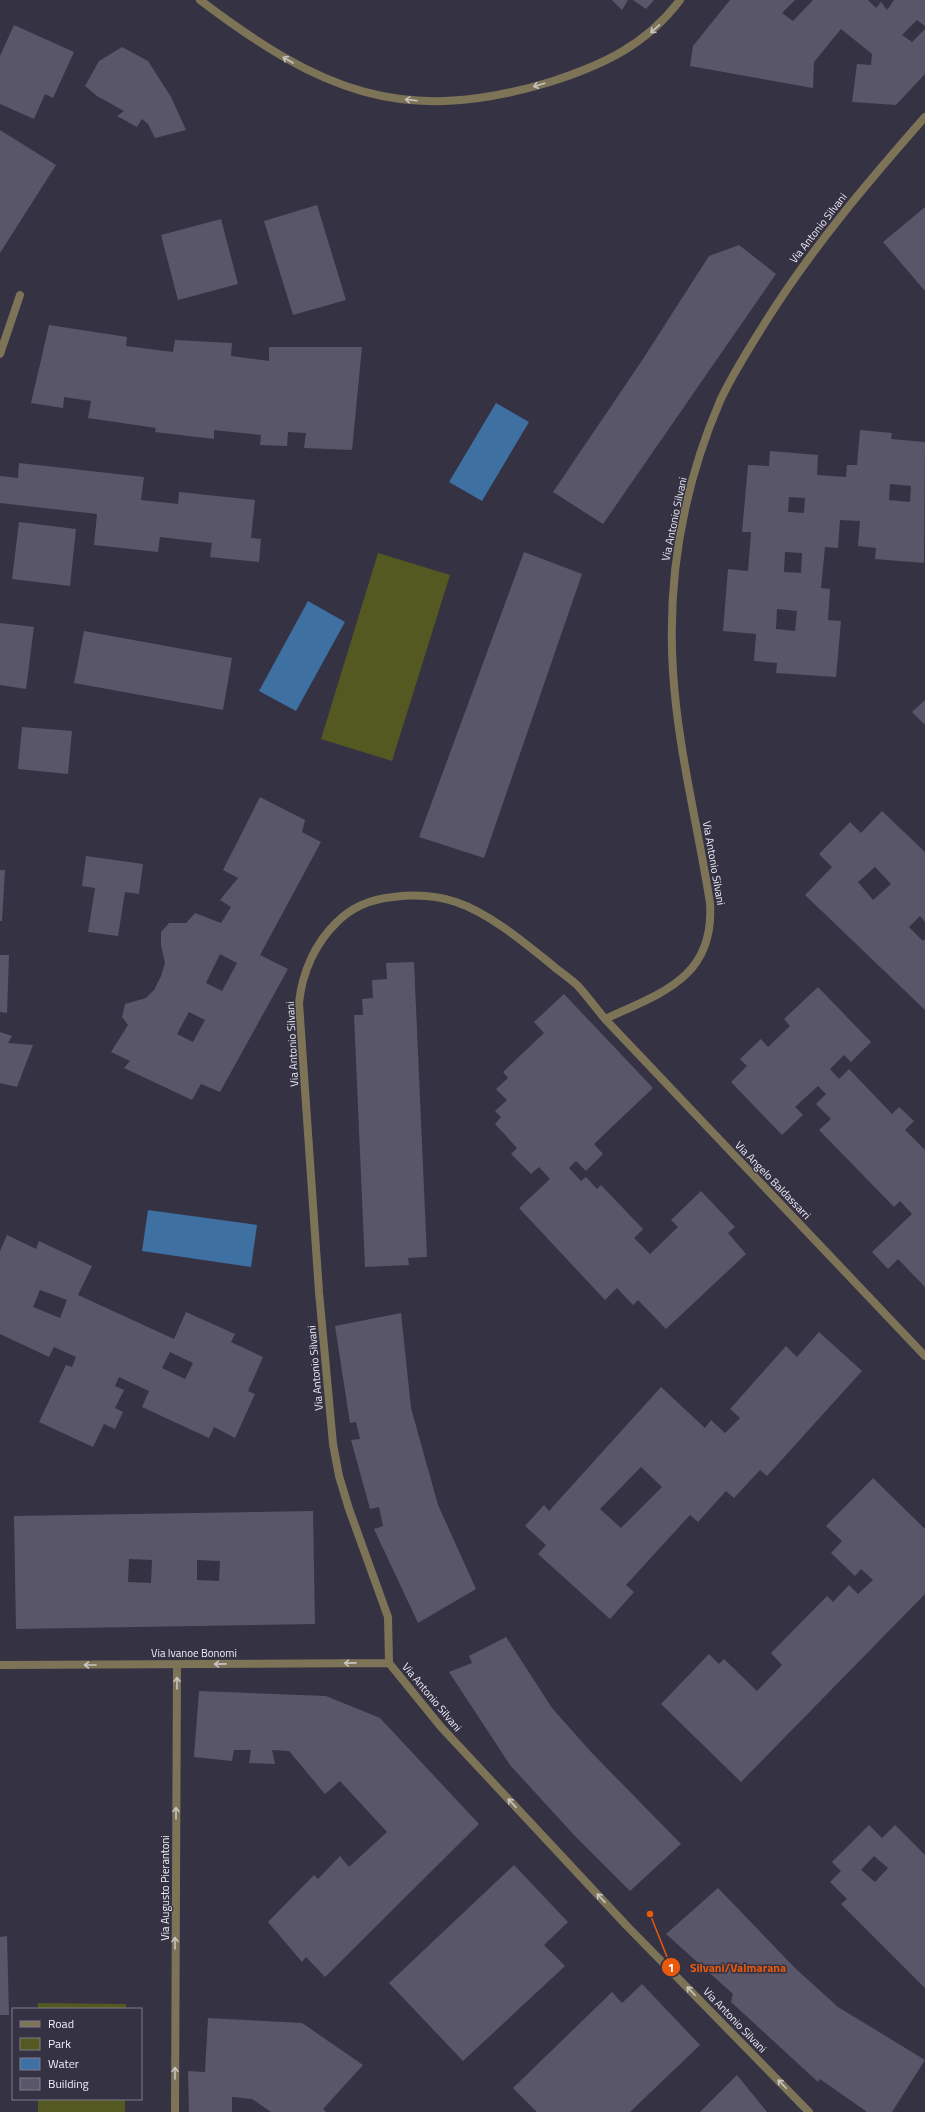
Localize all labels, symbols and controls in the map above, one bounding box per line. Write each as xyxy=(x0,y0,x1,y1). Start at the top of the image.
one-way arrow xyxy=(650,25,660,34)
one-way arrow xyxy=(282,56,294,64)
one-way arrow xyxy=(532,82,545,89)
one-way arrow xyxy=(404,96,417,104)
street label: Via Antonio Silvani xyxy=(785,189,851,267)
street label: Via Antonio Silvani xyxy=(657,476,691,562)
street label: Via Antonio Silvani xyxy=(699,820,729,906)
street label: Via Antonio Silvani xyxy=(282,1001,302,1087)
street label: Via Angelo Baldassarri xyxy=(731,1137,815,1223)
street label: Via Antonio Silvani xyxy=(303,1325,327,1411)
street label: Via Ivanoe Bonomi xyxy=(151,1645,237,1661)
one-way arrow xyxy=(344,1659,357,1667)
street label: Via Antonio Silvani xyxy=(398,1659,466,1735)
one-way arrow xyxy=(214,1660,227,1668)
one-way arrow xyxy=(84,1661,97,1669)
one-way arrow xyxy=(173,1677,181,1690)
one-way arrow xyxy=(507,1798,517,1808)
one-way arrow xyxy=(172,1807,180,1820)
street label: Via Augusto Pierantoni xyxy=(157,1835,173,1941)
one-way arrow xyxy=(596,1893,606,1903)
one-way arrow xyxy=(172,1937,179,1950)
callout: Silvani/Valmarana xyxy=(661,1955,794,1979)
text: 1 xyxy=(668,1958,674,1977)
text: Silvani/Valmarana xyxy=(690,1958,786,1977)
street label: Via Antonio Silvani xyxy=(700,1984,770,2056)
one-way arrow xyxy=(686,1986,696,1996)
legend xyxy=(12,2008,142,2100)
text: Road xyxy=(48,2014,74,2033)
text: Park xyxy=(48,2034,71,2053)
text: Water xyxy=(48,2054,79,2073)
one-way arrow xyxy=(171,2067,179,2080)
text: Building xyxy=(48,2074,89,2093)
one-way arrow xyxy=(777,2079,787,2089)

